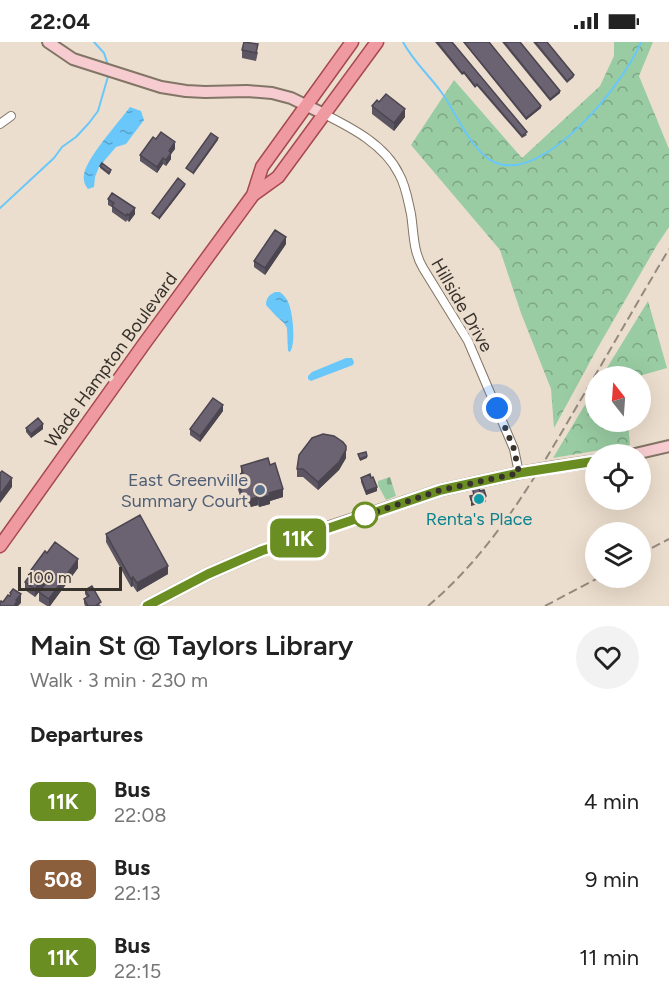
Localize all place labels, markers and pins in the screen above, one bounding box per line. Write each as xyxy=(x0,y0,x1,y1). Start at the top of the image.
place label: East Greenville Summary Court xyxy=(121,469,248,512)
marker: East Greenville Summary Court xyxy=(253,483,267,497)
marker: Renta's Place xyxy=(472,492,486,506)
unlabelled marker xyxy=(352,502,378,528)
place label: Renta's Place xyxy=(426,508,532,530)

